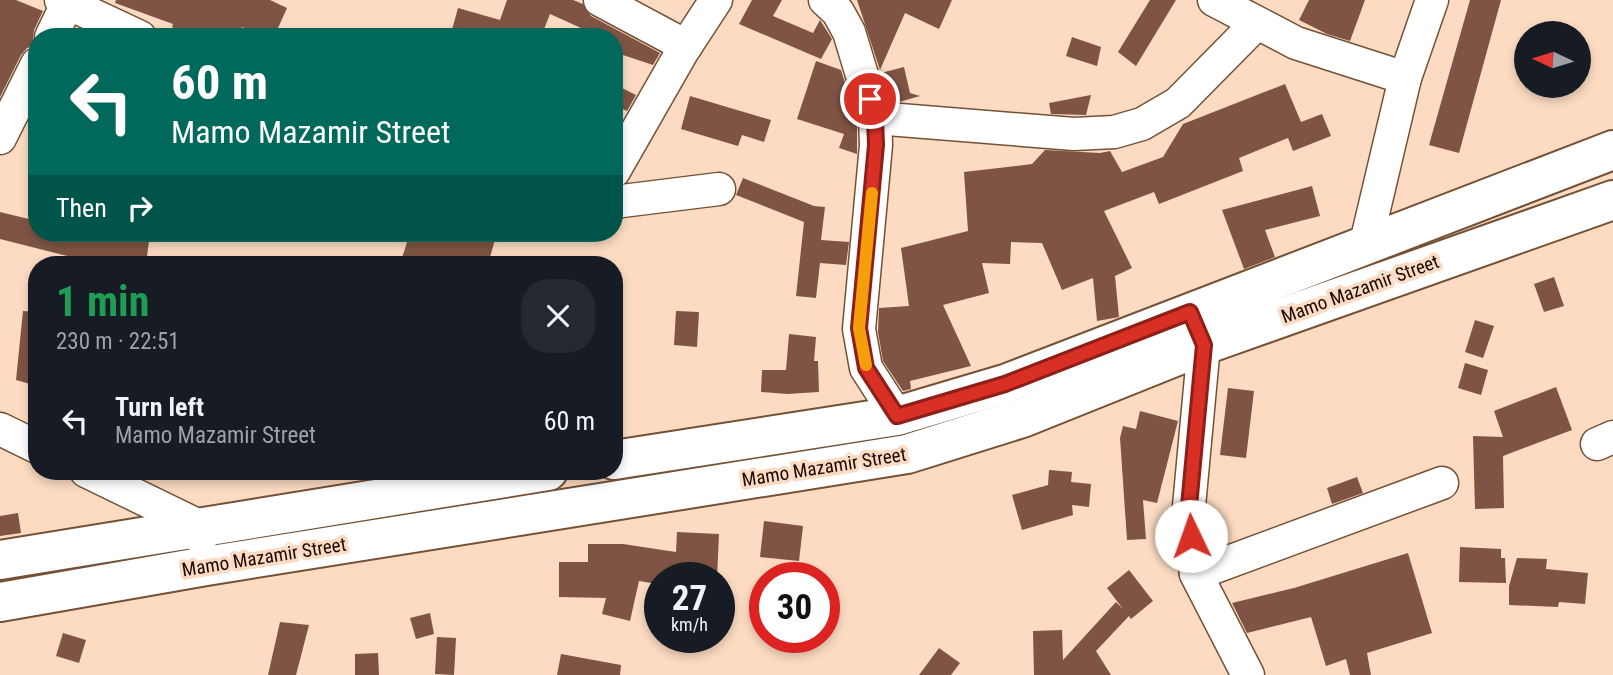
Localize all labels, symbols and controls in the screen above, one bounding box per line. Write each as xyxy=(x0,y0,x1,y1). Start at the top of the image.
north arrow xyxy=(1514,21,1591,98)
map controls xyxy=(1514,21,1591,98)
text: 60 m xyxy=(171,54,268,111)
icon: left xyxy=(56,56,147,147)
pin xyxy=(840,69,900,129)
icon: arrive xyxy=(851,80,889,118)
text: Mamo Mazamir Street xyxy=(171,113,450,151)
icon: right xyxy=(121,189,159,227)
text: Then xyxy=(56,193,107,223)
street label: Mamo Mazamir Street xyxy=(1278,250,1442,328)
text: 1 min xyxy=(56,277,149,326)
button: close xyxy=(521,279,595,353)
text: 230 m · 22:51 xyxy=(56,328,180,355)
text: Turn left xyxy=(115,392,204,422)
icon: left xyxy=(56,402,94,440)
text: 60 m xyxy=(544,406,595,436)
text: Mamo Mazamir Street xyxy=(115,422,316,449)
street label: Mamo Mazamir Street xyxy=(740,443,908,491)
position arrow xyxy=(1154,499,1228,573)
street label: Mamo Mazamir Street xyxy=(180,533,348,581)
speed limit sign: 30 xyxy=(749,562,840,653)
text: 27 xyxy=(672,578,707,619)
text: km/h xyxy=(671,614,708,635)

